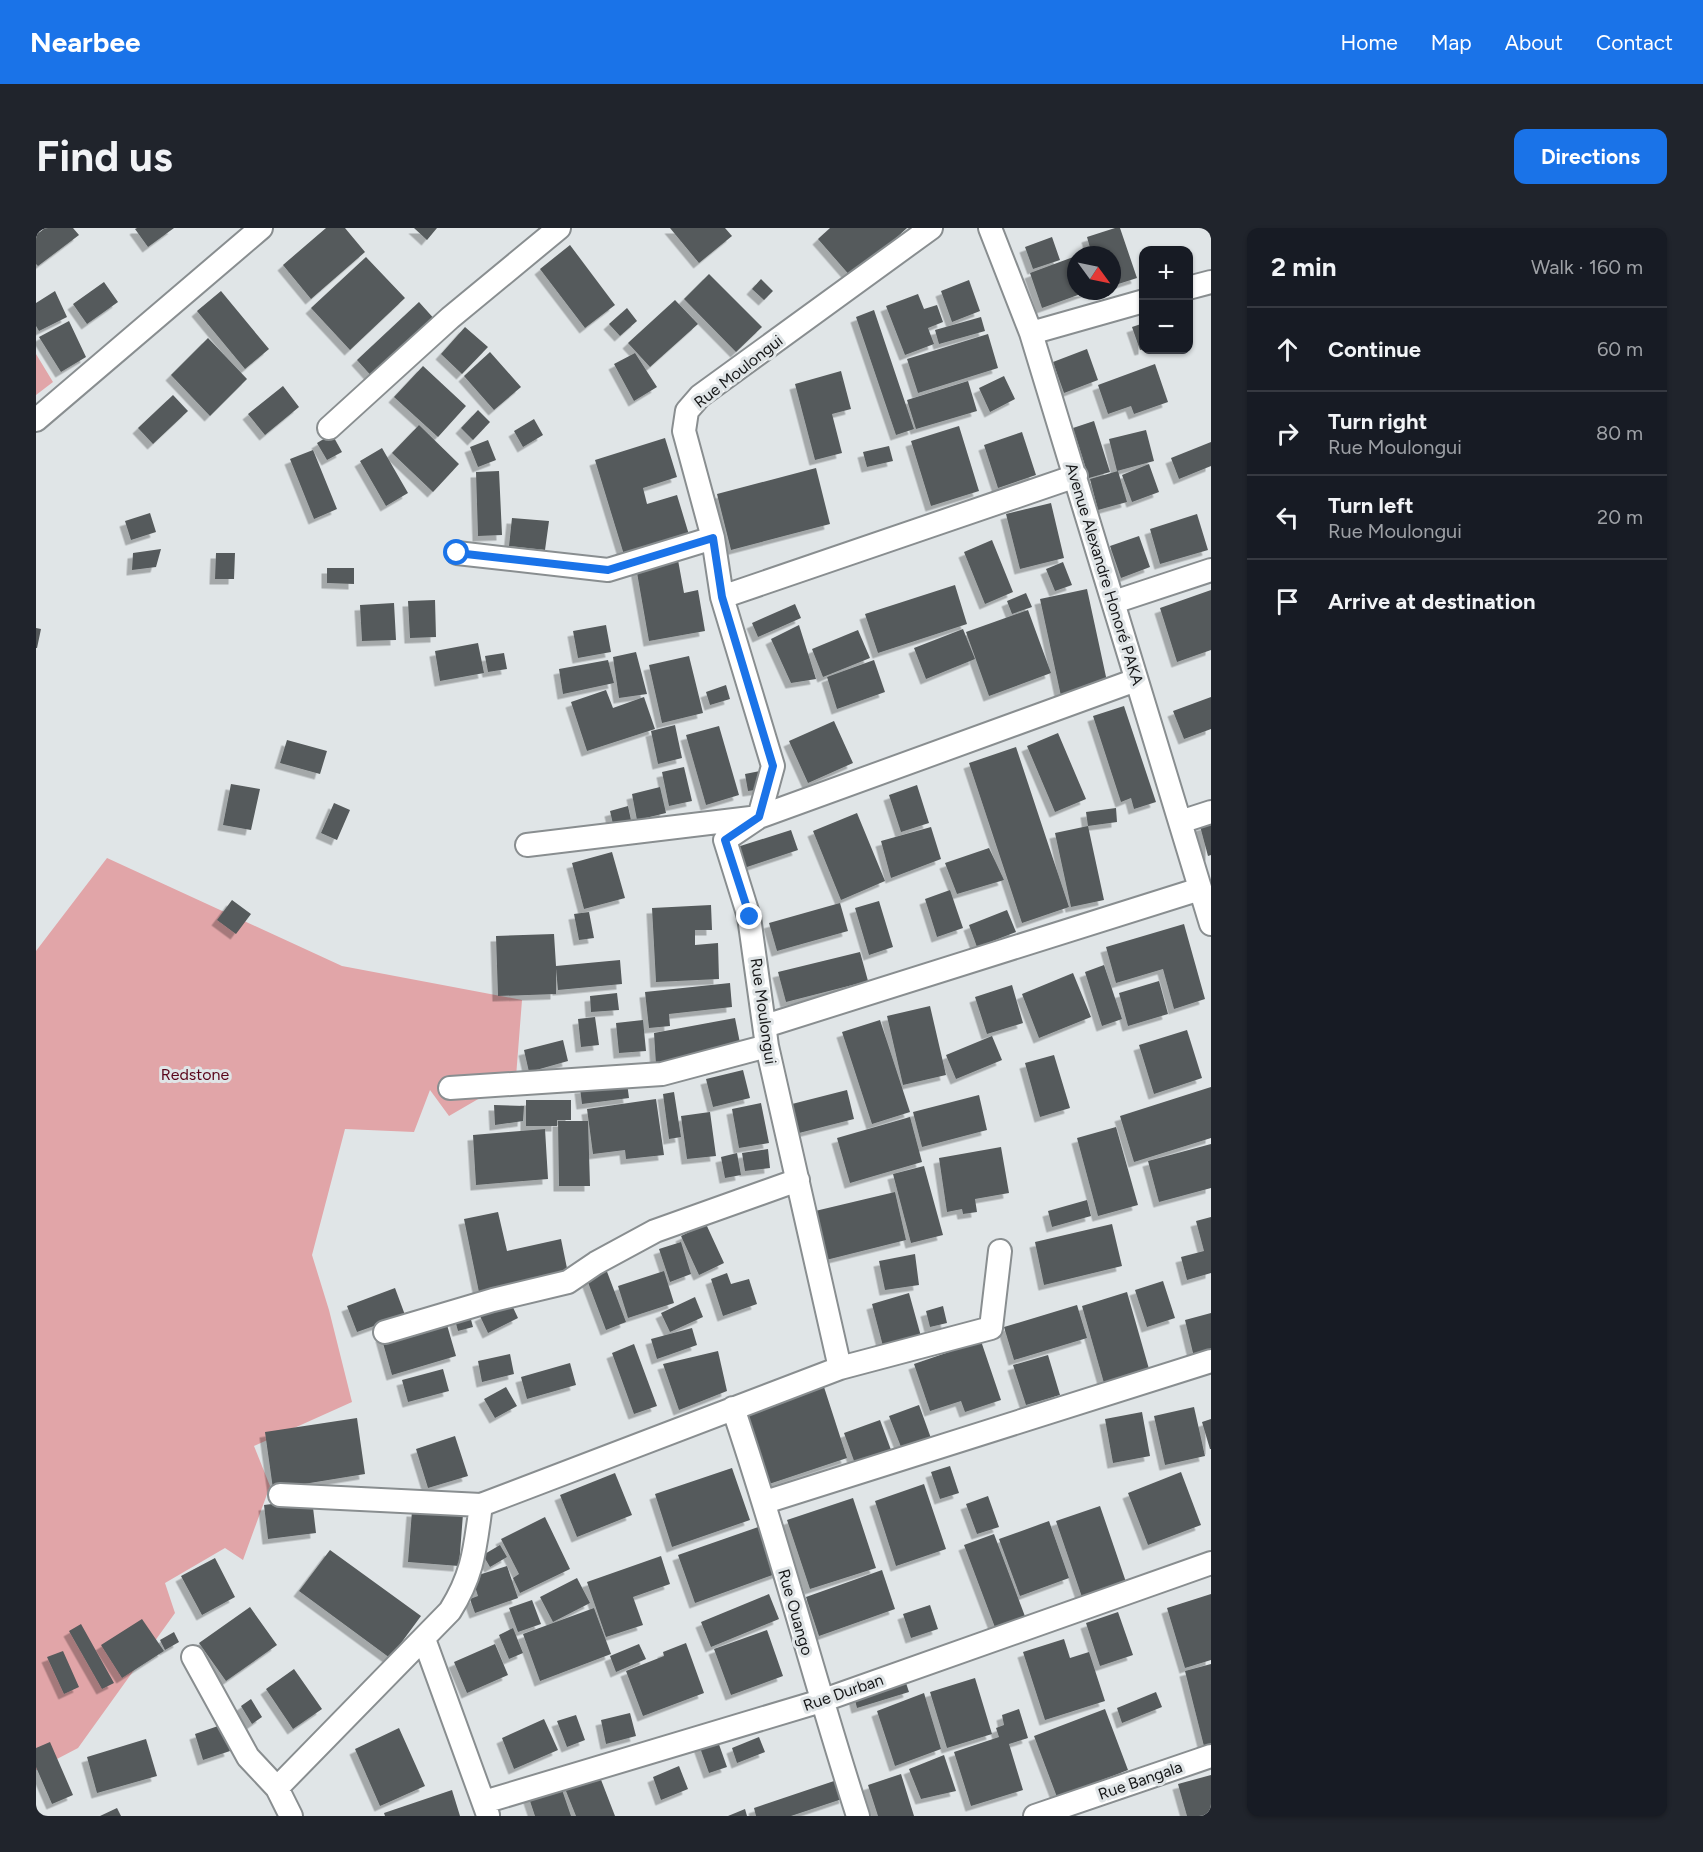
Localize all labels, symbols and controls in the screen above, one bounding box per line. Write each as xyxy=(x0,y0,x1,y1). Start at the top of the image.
text: Nearbee xyxy=(30,25,140,59)
text: Home xyxy=(1341,30,1398,55)
text: Map xyxy=(1431,30,1472,55)
text: About xyxy=(1505,30,1563,55)
text: Contact xyxy=(1596,30,1673,55)
button: Directions xyxy=(1514,129,1667,184)
text: Find us xyxy=(36,131,173,182)
north arrow xyxy=(1067,246,1121,300)
map controls xyxy=(1139,246,1193,354)
button: + xyxy=(1139,246,1193,300)
text: 2 min xyxy=(1271,251,1337,283)
text: Walk · 160 m xyxy=(1531,255,1643,279)
button: − xyxy=(1139,300,1193,354)
street label: Rue Moulongui xyxy=(690,331,786,412)
icon: ahead xyxy=(1271,333,1304,366)
text: Continue xyxy=(1328,336,1421,363)
text: 60 m xyxy=(1597,337,1643,361)
text: Turn right xyxy=(1328,408,1427,435)
icon: right xyxy=(1271,417,1304,450)
text: 80 m xyxy=(1596,421,1643,445)
text: Rue Moulongui xyxy=(1328,435,1462,459)
street label: Avenue Alexandre Honoré PAKA xyxy=(1062,461,1147,688)
text: Turn left xyxy=(1328,492,1414,519)
icon: left xyxy=(1271,501,1304,534)
text: 20 m xyxy=(1597,505,1643,529)
text: Rue Moulongui xyxy=(1328,519,1462,543)
route start xyxy=(443,539,469,565)
icon: arrive xyxy=(1271,585,1304,618)
text: Arrive at destination xyxy=(1328,588,1536,615)
route end xyxy=(736,903,762,929)
street label: Rue Moulongui xyxy=(747,957,780,1065)
park label: Redstone xyxy=(161,1065,230,1084)
street label: Rue Ouango xyxy=(774,1567,817,1657)
street label: Rue Durban xyxy=(801,1670,886,1715)
street label: Rue Bangala xyxy=(1096,1757,1185,1804)

